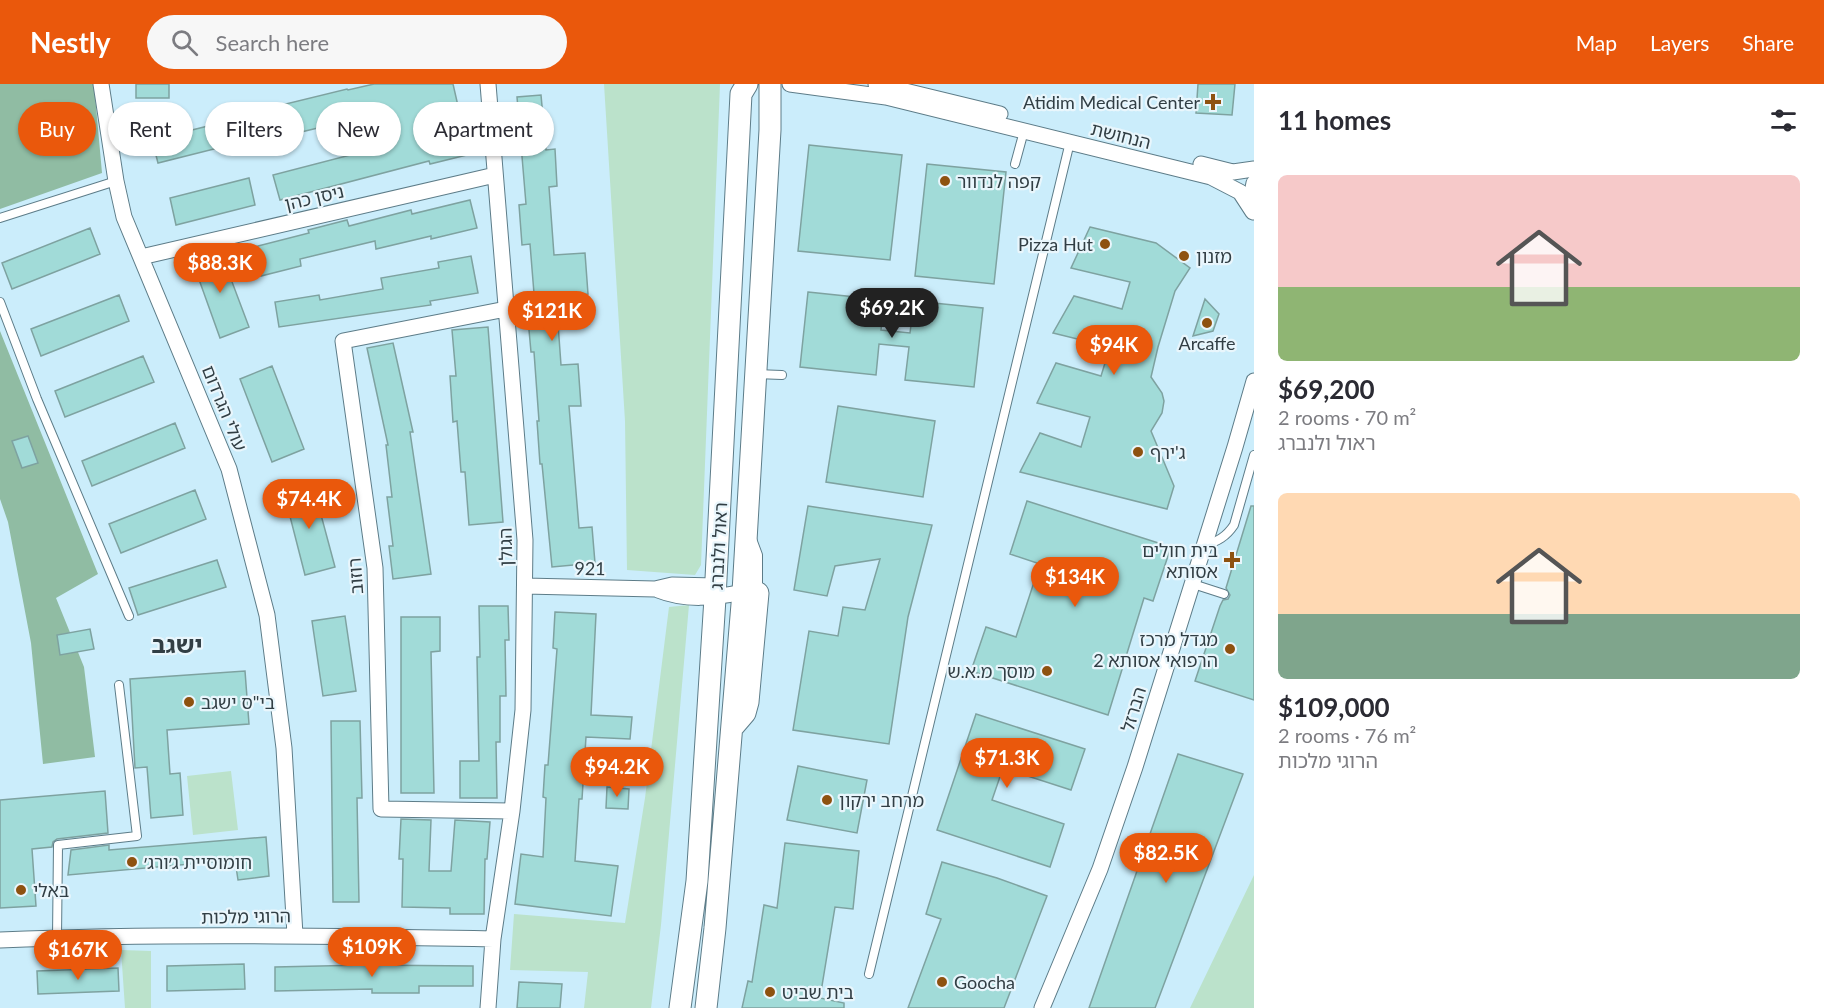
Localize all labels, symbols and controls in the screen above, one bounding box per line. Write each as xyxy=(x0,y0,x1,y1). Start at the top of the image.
search box xyxy=(147,15,567,69)
text: Nestly xyxy=(30,25,111,59)
icon: search xyxy=(168,26,201,59)
text: Search here xyxy=(216,29,329,56)
text: Map xyxy=(1576,30,1617,55)
text: Layers xyxy=(1650,30,1709,55)
text: Share xyxy=(1742,30,1794,55)
place label: Atidim Medical Center xyxy=(1023,91,1200,113)
marker: Atidim Medical Center xyxy=(1204,93,1222,111)
chip: Buy xyxy=(18,102,96,156)
chip: Rent xyxy=(108,102,193,156)
chip: Filters xyxy=(205,102,304,156)
chip: New xyxy=(316,102,401,156)
chip: Apartment xyxy=(413,102,554,156)
text: 11 homes xyxy=(1278,104,1391,136)
icon: filters xyxy=(1767,104,1800,137)
street label: הנחושת xyxy=(1089,117,1153,153)
place label: קפה לנדוור xyxy=(957,170,1041,192)
marker: קפה לנדוור xyxy=(938,174,952,188)
street label: ניסן כהן xyxy=(282,179,346,215)
icon: home xyxy=(1485,214,1593,322)
place label: Pizza Hut xyxy=(1018,233,1094,255)
marker: Pizza Hut xyxy=(1098,237,1112,251)
pin: $88.3K xyxy=(171,243,269,294)
place label: מזנון xyxy=(1196,245,1232,267)
marker: מזנון xyxy=(1177,249,1191,263)
text: $88.3K xyxy=(188,250,252,274)
pin: $69.2K xyxy=(843,288,941,339)
pin: $121K xyxy=(510,291,594,342)
text: $69.2K xyxy=(860,295,924,319)
text: $121K xyxy=(522,298,582,322)
marker: Arcaffe xyxy=(1200,316,1214,330)
pin: $94K xyxy=(1078,325,1150,376)
text: $94K xyxy=(1090,332,1138,356)
place label: Arcaffe xyxy=(1179,332,1235,354)
street label: עולי הגרדום xyxy=(198,362,252,454)
text: $69,200 xyxy=(1278,373,1375,405)
text: 2 rooms · 70 m² xyxy=(1278,405,1416,429)
text: ראול ולנברג xyxy=(1278,430,1376,454)
place label: ג'ירף xyxy=(1150,441,1186,463)
marker: ג'ירף xyxy=(1131,445,1145,459)
pin: $74.4K xyxy=(260,479,358,530)
text: $74.4K xyxy=(277,486,341,510)
street label: ראול ולנברג xyxy=(705,502,731,590)
street label: הגולן xyxy=(494,527,516,567)
icon: home xyxy=(1485,532,1593,640)
place label: בית חולים אסותא xyxy=(1142,539,1218,582)
marker: בית חולים אסותא xyxy=(1223,551,1241,569)
street label: רוזוב xyxy=(343,557,367,595)
street label: 921 xyxy=(574,557,606,579)
pin: $134K xyxy=(1033,557,1117,608)
text: $134K xyxy=(1045,564,1105,588)
place label: מגדל מרכז הרפואי אסותא 2 xyxy=(1093,628,1218,671)
district label: ישגב xyxy=(151,629,203,658)
marker: מגדל מרכז הרפואי אסותא 2 xyxy=(1223,642,1237,656)
place label: מוסך מ.א.ש xyxy=(947,660,1035,682)
marker: מוסך מ.א.ש xyxy=(1040,664,1054,678)
street label: הברזל xyxy=(1116,684,1150,734)
place label: בי"ס ישגב xyxy=(201,691,275,713)
text: $109,000 xyxy=(1278,691,1390,723)
marker: בי"ס ישגב xyxy=(182,695,196,709)
text: 2 rooms · 76 m² xyxy=(1278,723,1416,747)
pin: $71.3K xyxy=(958,738,1056,789)
text: $71.3K xyxy=(975,745,1039,769)
pin: $94.2K xyxy=(568,747,666,798)
text: הרוגי מלכות xyxy=(1278,748,1378,772)
text: $94.2K xyxy=(585,754,649,778)
place label: מרחב ירקון xyxy=(839,789,924,811)
marker: מרחב ירקון xyxy=(820,793,834,807)
pin: $82.5K xyxy=(1117,833,1215,884)
text: $82.5K xyxy=(1134,840,1198,864)
place label: חומוסיית ג׳ורג׳ xyxy=(144,851,252,873)
marker: חומוסיית ג׳ורג׳ xyxy=(125,855,139,869)
place label: באלי xyxy=(33,879,69,901)
marker: באלי xyxy=(14,883,28,897)
street label: הרוגי מלכות xyxy=(201,904,291,928)
pin: $109K xyxy=(330,927,414,978)
pin: $167K xyxy=(36,930,120,981)
text: $109K xyxy=(342,934,402,958)
text: $167K xyxy=(48,937,108,961)
place label: Goocha xyxy=(954,971,1015,993)
marker: Goocha xyxy=(935,975,949,989)
place label: בית שביט xyxy=(782,981,854,1003)
marker: בית שביט xyxy=(763,985,777,999)

